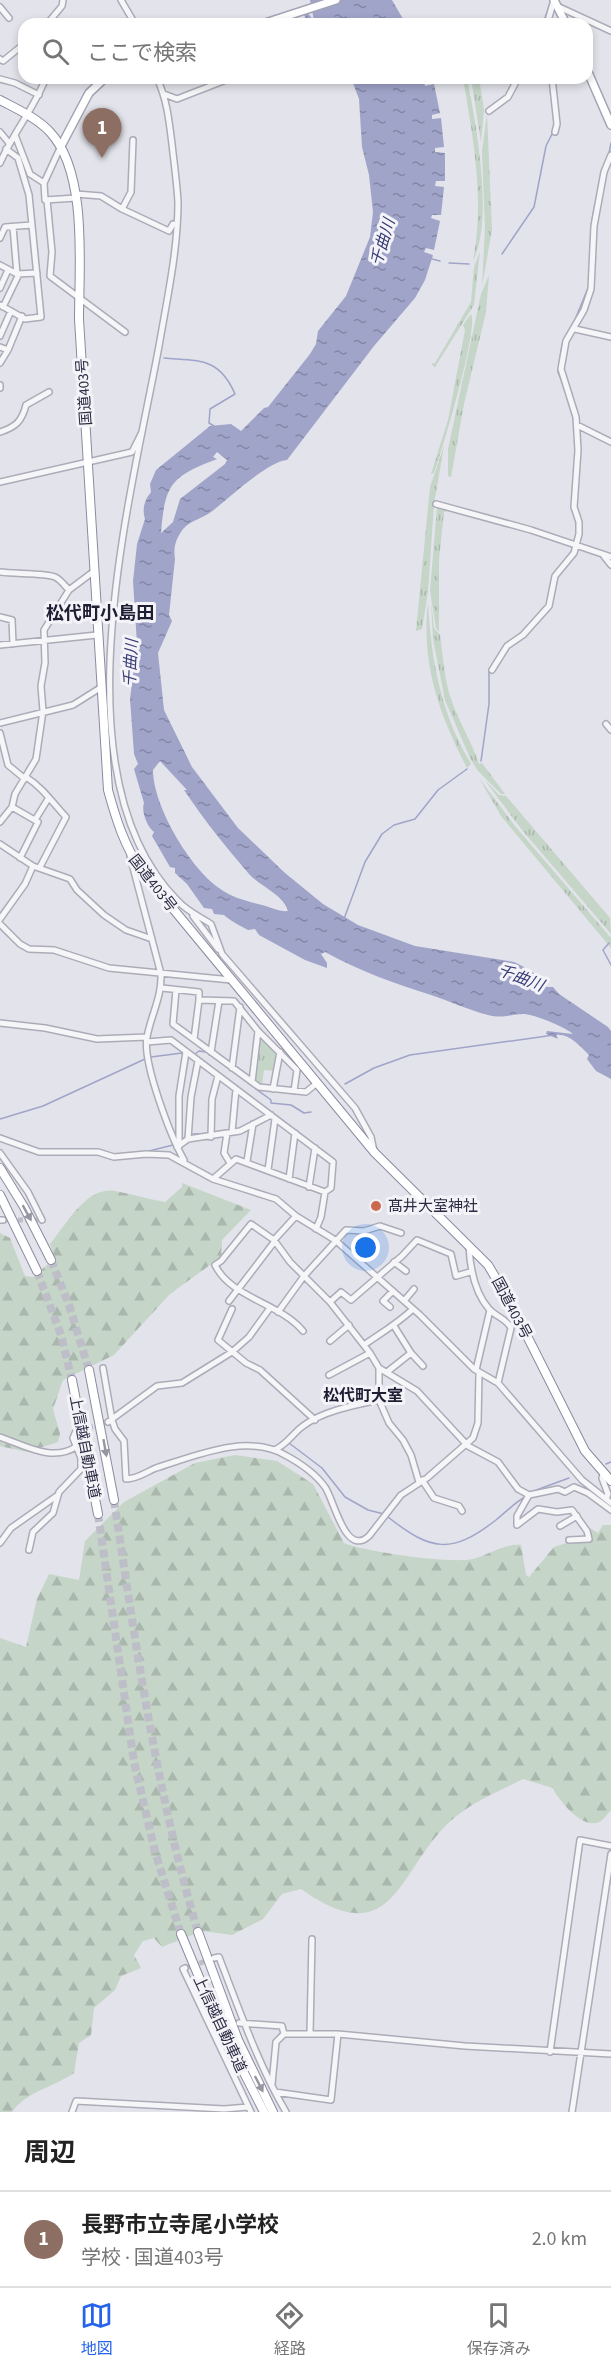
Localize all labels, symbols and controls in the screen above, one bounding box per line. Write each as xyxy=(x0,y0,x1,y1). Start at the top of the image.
search box xyxy=(18,18,593,84)
icon: search xyxy=(39,35,72,68)
text: ここで検索 xyxy=(87,37,197,69)
pin: 1 xyxy=(82,108,122,158)
water label: 千曲川 xyxy=(365,214,401,268)
street label: 国道403号 xyxy=(72,358,97,426)
district label: 松代町小島田 xyxy=(46,601,154,626)
water label: 千曲川 xyxy=(119,637,143,688)
street label: 国道403号 xyxy=(124,850,182,916)
water label: 千曲川 xyxy=(494,959,549,998)
place label: 髙井大室神社 xyxy=(388,1196,478,1217)
marker: 髙井大室神社 xyxy=(369,1199,383,1213)
one-way arrow xyxy=(22,1205,32,1222)
your location xyxy=(351,1233,380,1262)
street label: 国道403号 xyxy=(486,1274,537,1343)
district label: 松代町大室 xyxy=(323,1385,403,1407)
street label: 上信越自動車道 xyxy=(64,1394,105,1501)
one-way arrow xyxy=(101,1438,110,1457)
street label: 上信越自動車道 xyxy=(188,1972,251,2076)
one-way arrow xyxy=(254,2075,264,2092)
text: 周辺 xyxy=(24,2134,76,2171)
text: 長野市立寺尾小学校 xyxy=(81,2209,279,2241)
text: 1 xyxy=(38,2225,49,2253)
text: 2.0 km xyxy=(532,2225,587,2253)
text: 学校 · 国道403号 xyxy=(81,2244,224,2272)
tab: 地図 xyxy=(80,2299,113,2360)
tab: 経路 xyxy=(273,2299,306,2360)
tab: 保存済み xyxy=(467,2299,531,2360)

